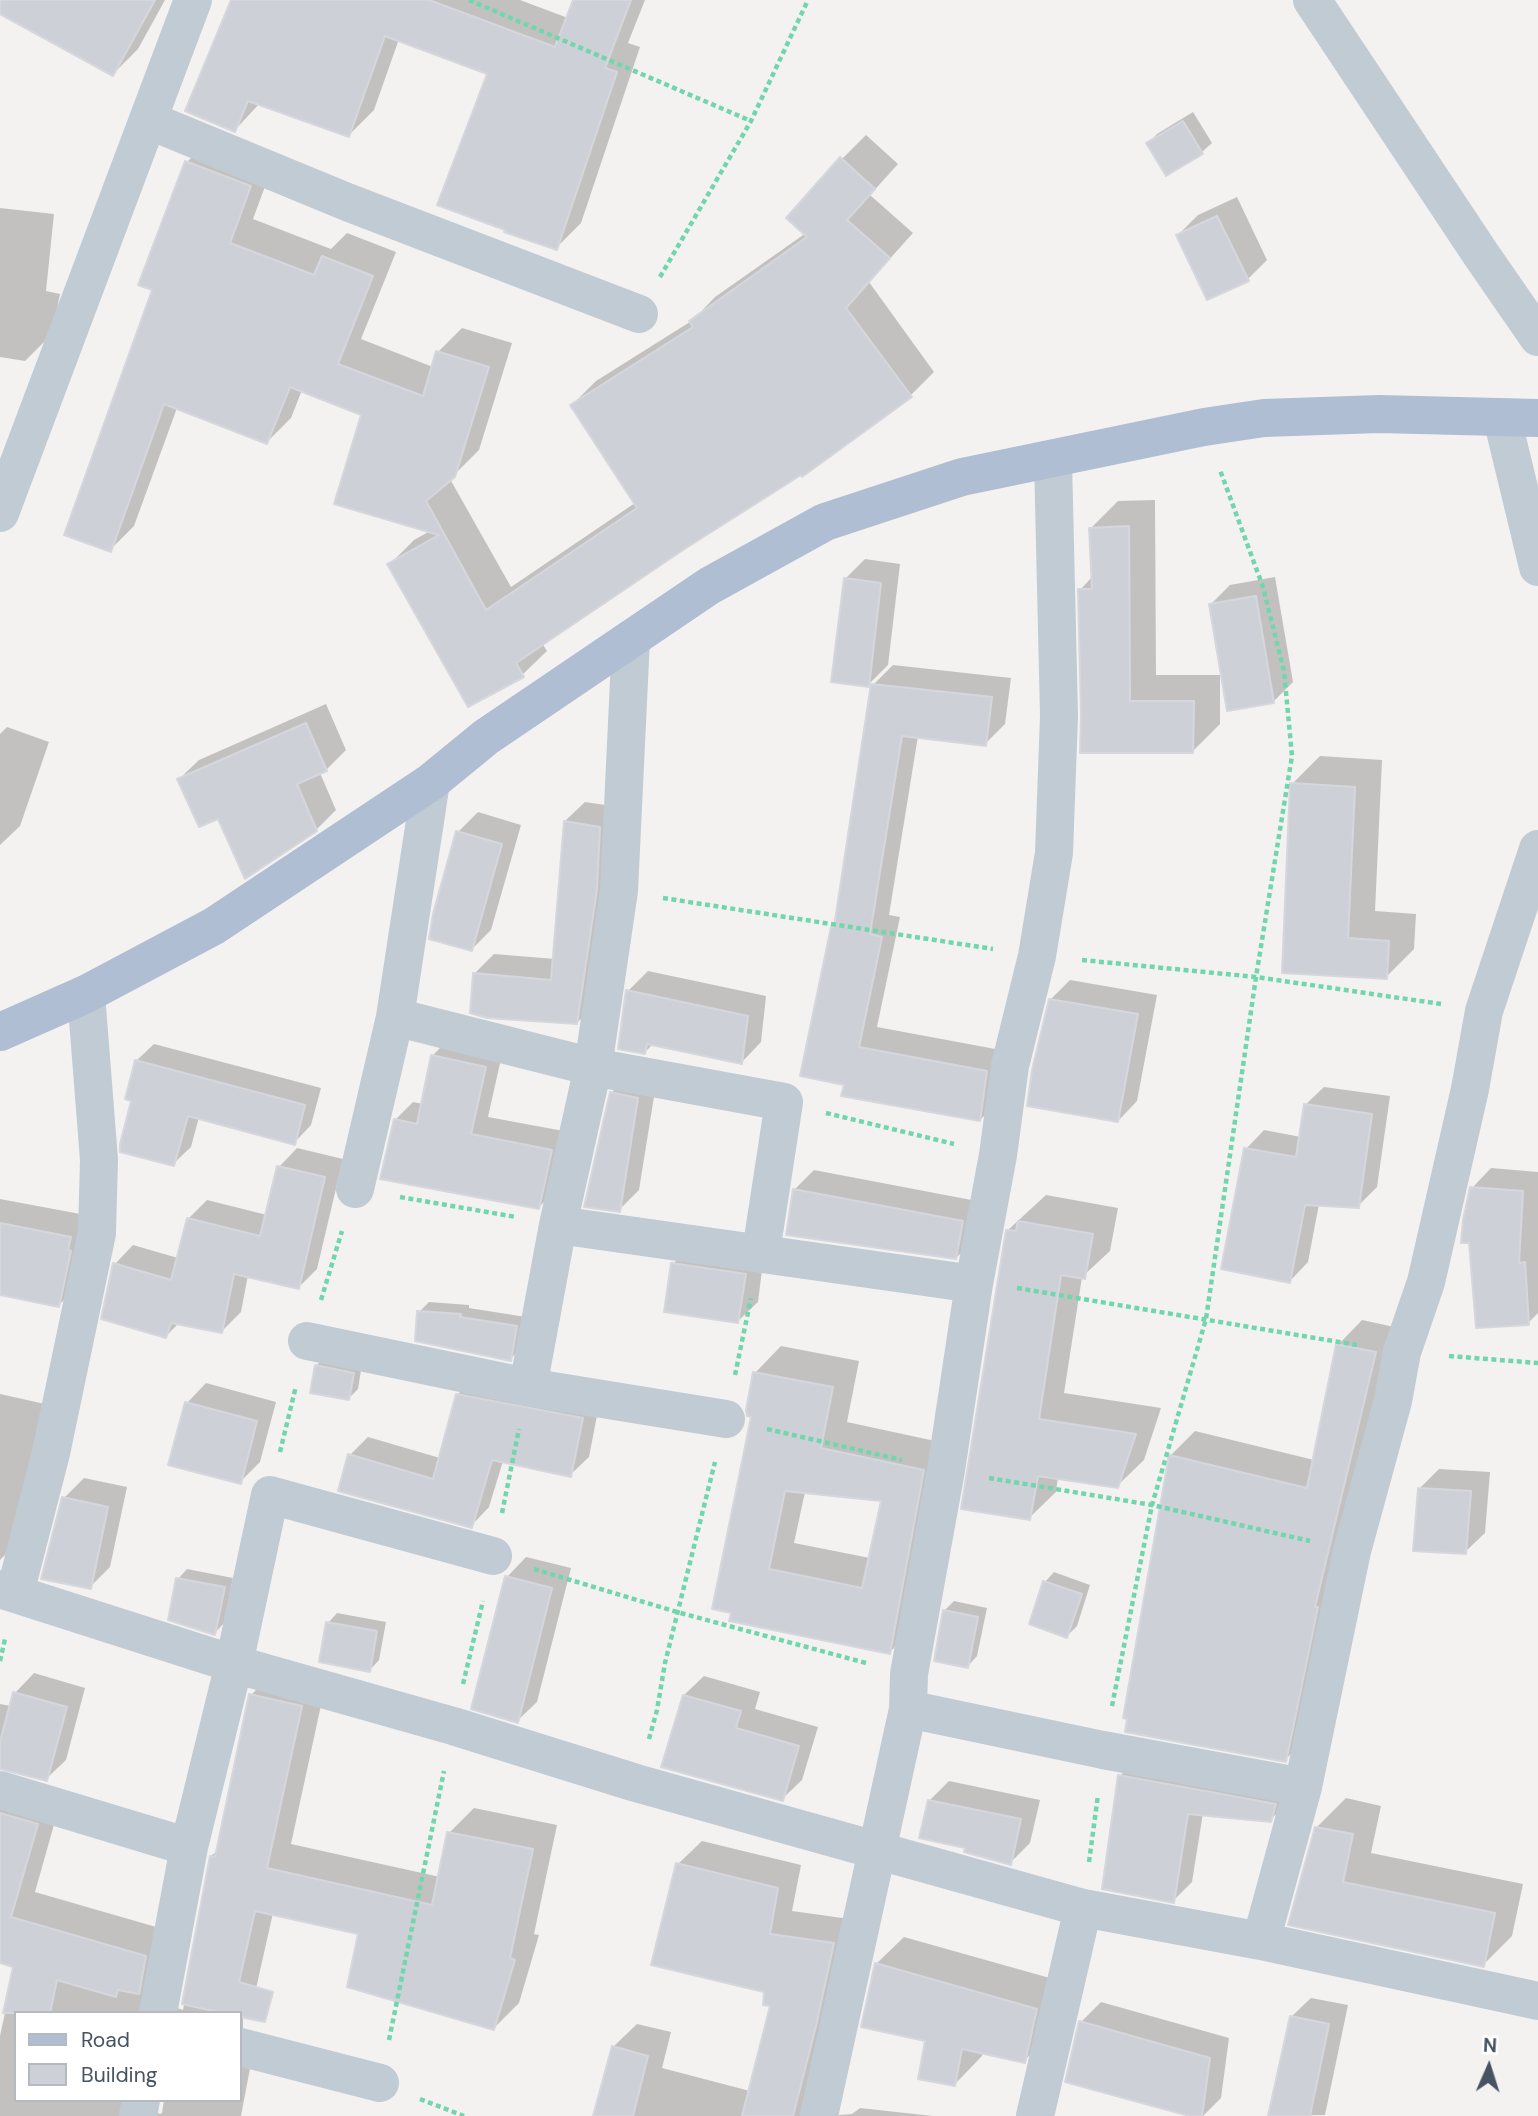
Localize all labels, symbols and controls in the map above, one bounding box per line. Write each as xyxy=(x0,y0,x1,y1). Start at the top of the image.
legend xyxy=(14,2011,242,2102)
text: Road xyxy=(81,2026,130,2054)
north arrow xyxy=(1454,2032,1524,2102)
text: N xyxy=(1483,2033,1498,2058)
text: Building xyxy=(81,2061,157,2089)

